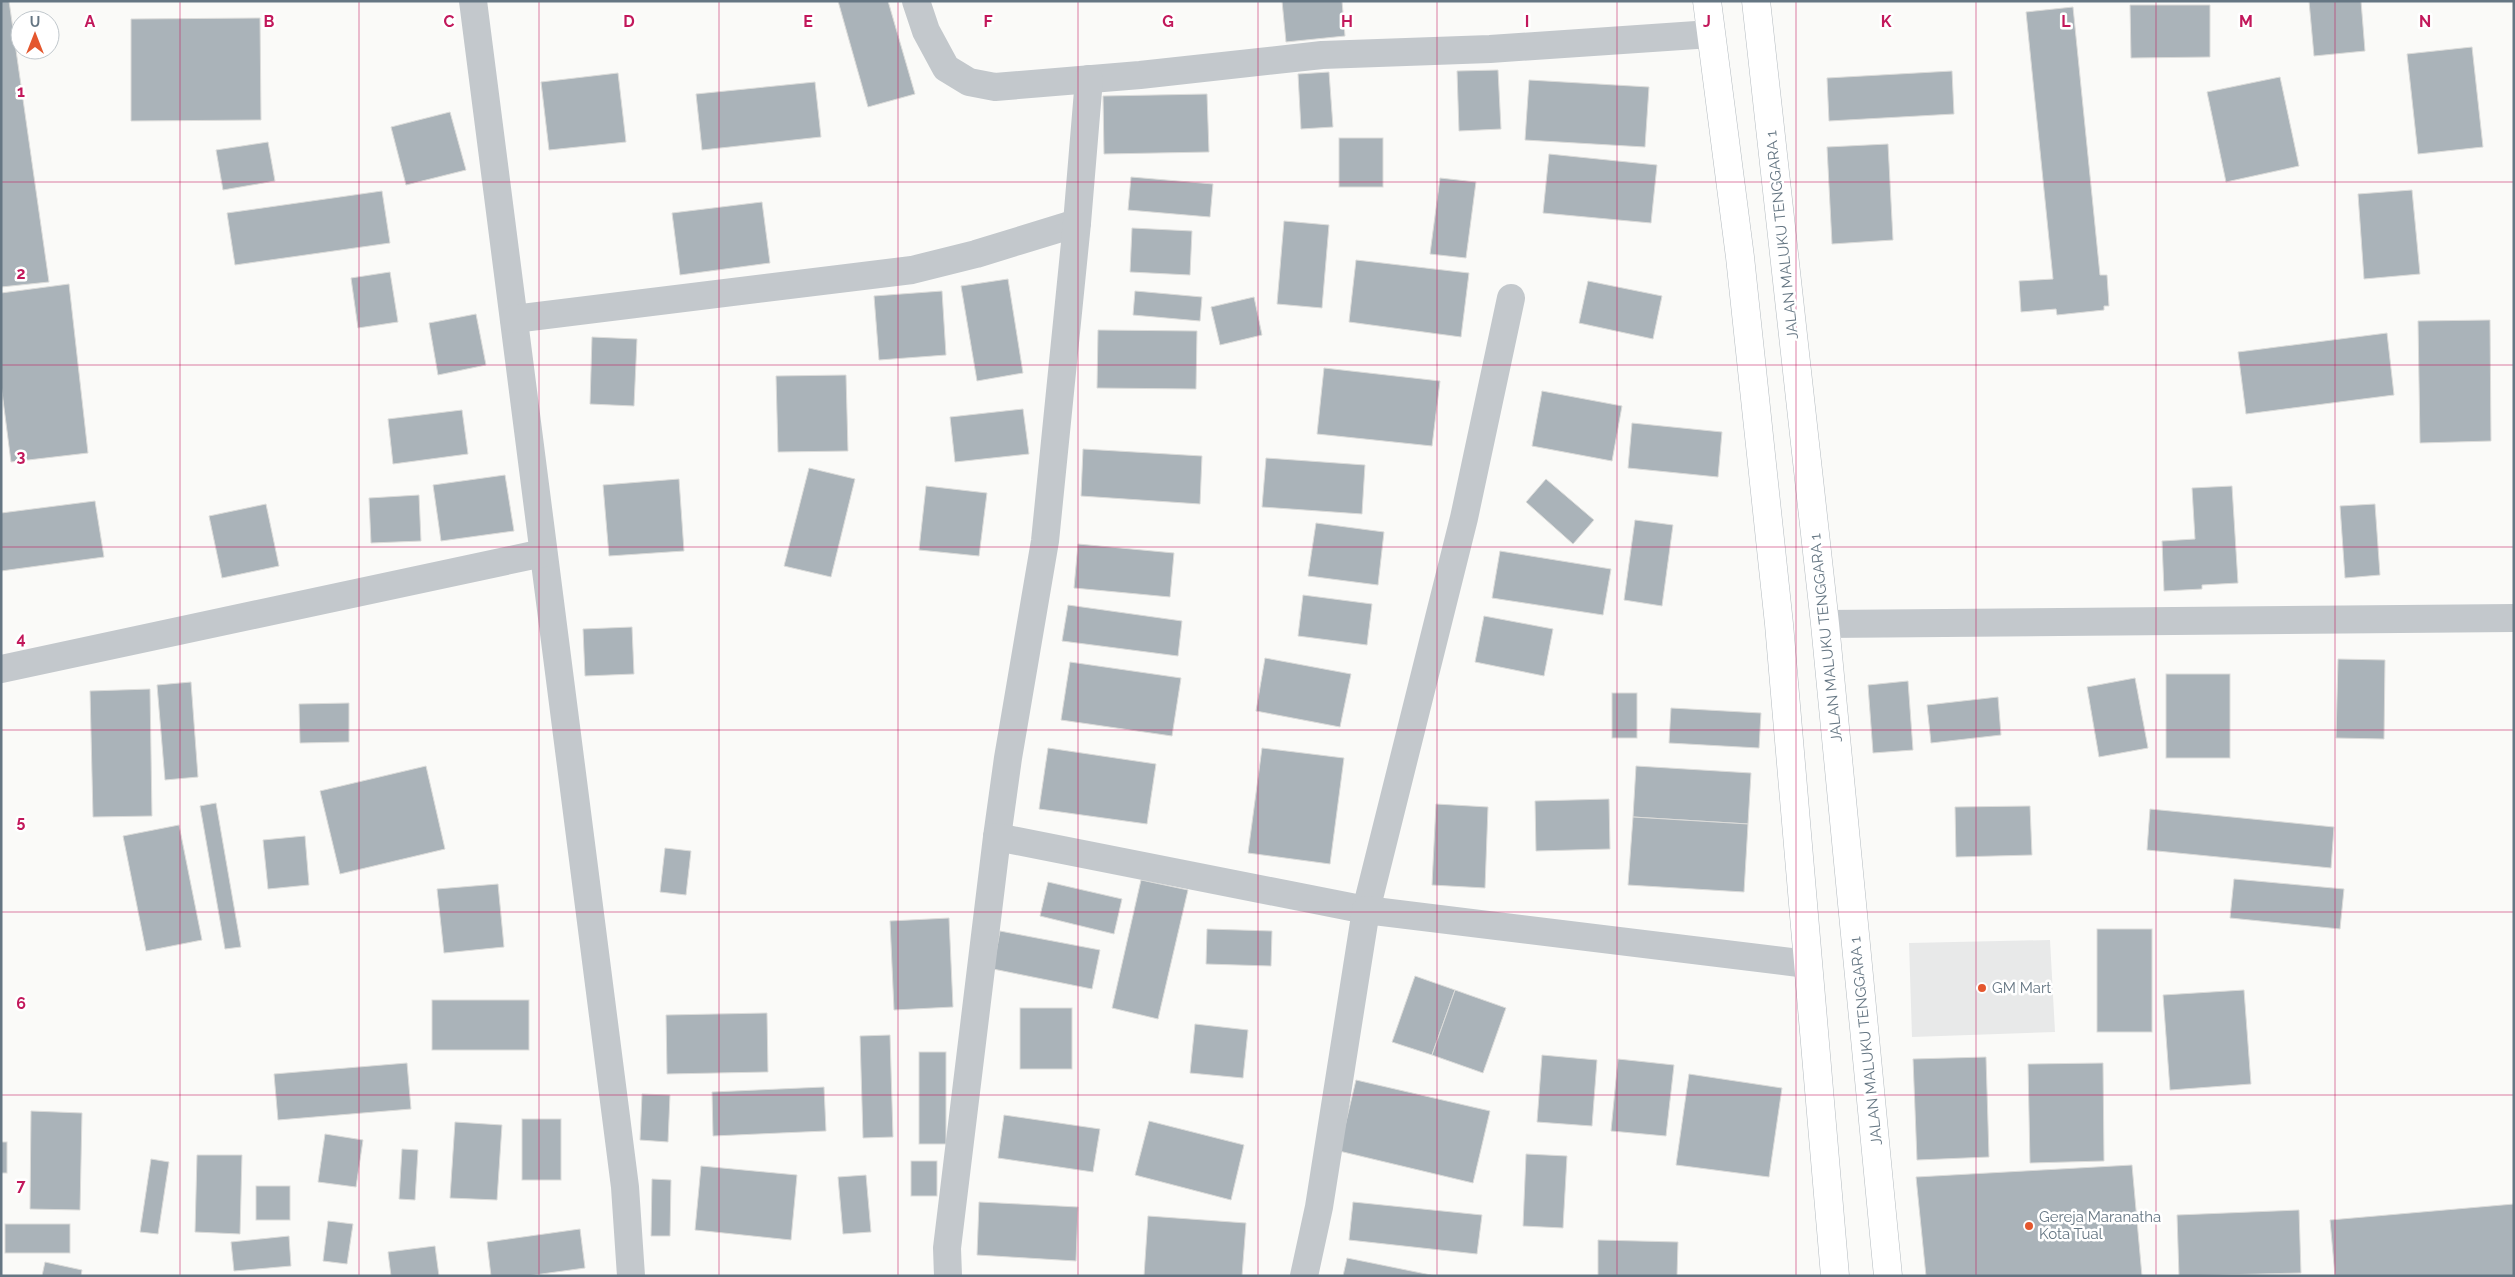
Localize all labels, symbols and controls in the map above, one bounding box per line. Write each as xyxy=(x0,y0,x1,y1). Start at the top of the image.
north arrow xyxy=(10,10,60,60)
text: A xyxy=(85,12,96,31)
text: B xyxy=(264,12,275,31)
text: C xyxy=(444,12,455,31)
text: D xyxy=(623,12,635,31)
text: E xyxy=(803,12,813,31)
text: F xyxy=(983,12,993,31)
text: G xyxy=(1162,12,1174,31)
text: H xyxy=(1341,12,1353,31)
text: I xyxy=(1525,12,1529,31)
text: J xyxy=(1703,12,1711,31)
text: K xyxy=(1881,12,1892,31)
text: L xyxy=(2061,12,2071,31)
text: M xyxy=(2239,12,2253,31)
text: N xyxy=(2419,12,2431,31)
text: U xyxy=(30,14,40,30)
text: 1 xyxy=(17,82,25,101)
street label: JALAN MALUKU TENGGARA 1 xyxy=(1762,129,1802,340)
text: 2 xyxy=(16,264,26,283)
text: 3 xyxy=(17,447,26,466)
street label: JALAN MALUKU TENGGARA 1 xyxy=(1806,532,1846,743)
text: 4 xyxy=(16,629,26,648)
text: 5 xyxy=(17,812,26,831)
street label: JALAN MALUKU TENGGARA 1 xyxy=(1846,935,1886,1146)
place label: GM Mart xyxy=(1992,979,2051,997)
marker: GM Mart xyxy=(1976,982,1988,994)
text: 6 xyxy=(16,994,26,1013)
text: 7 xyxy=(17,1176,26,1195)
place label: Gereja Maranatha Kota Tual xyxy=(2039,1208,2161,1243)
marker: Gereja Maranatha Kota Tual xyxy=(2023,1220,2035,1232)

